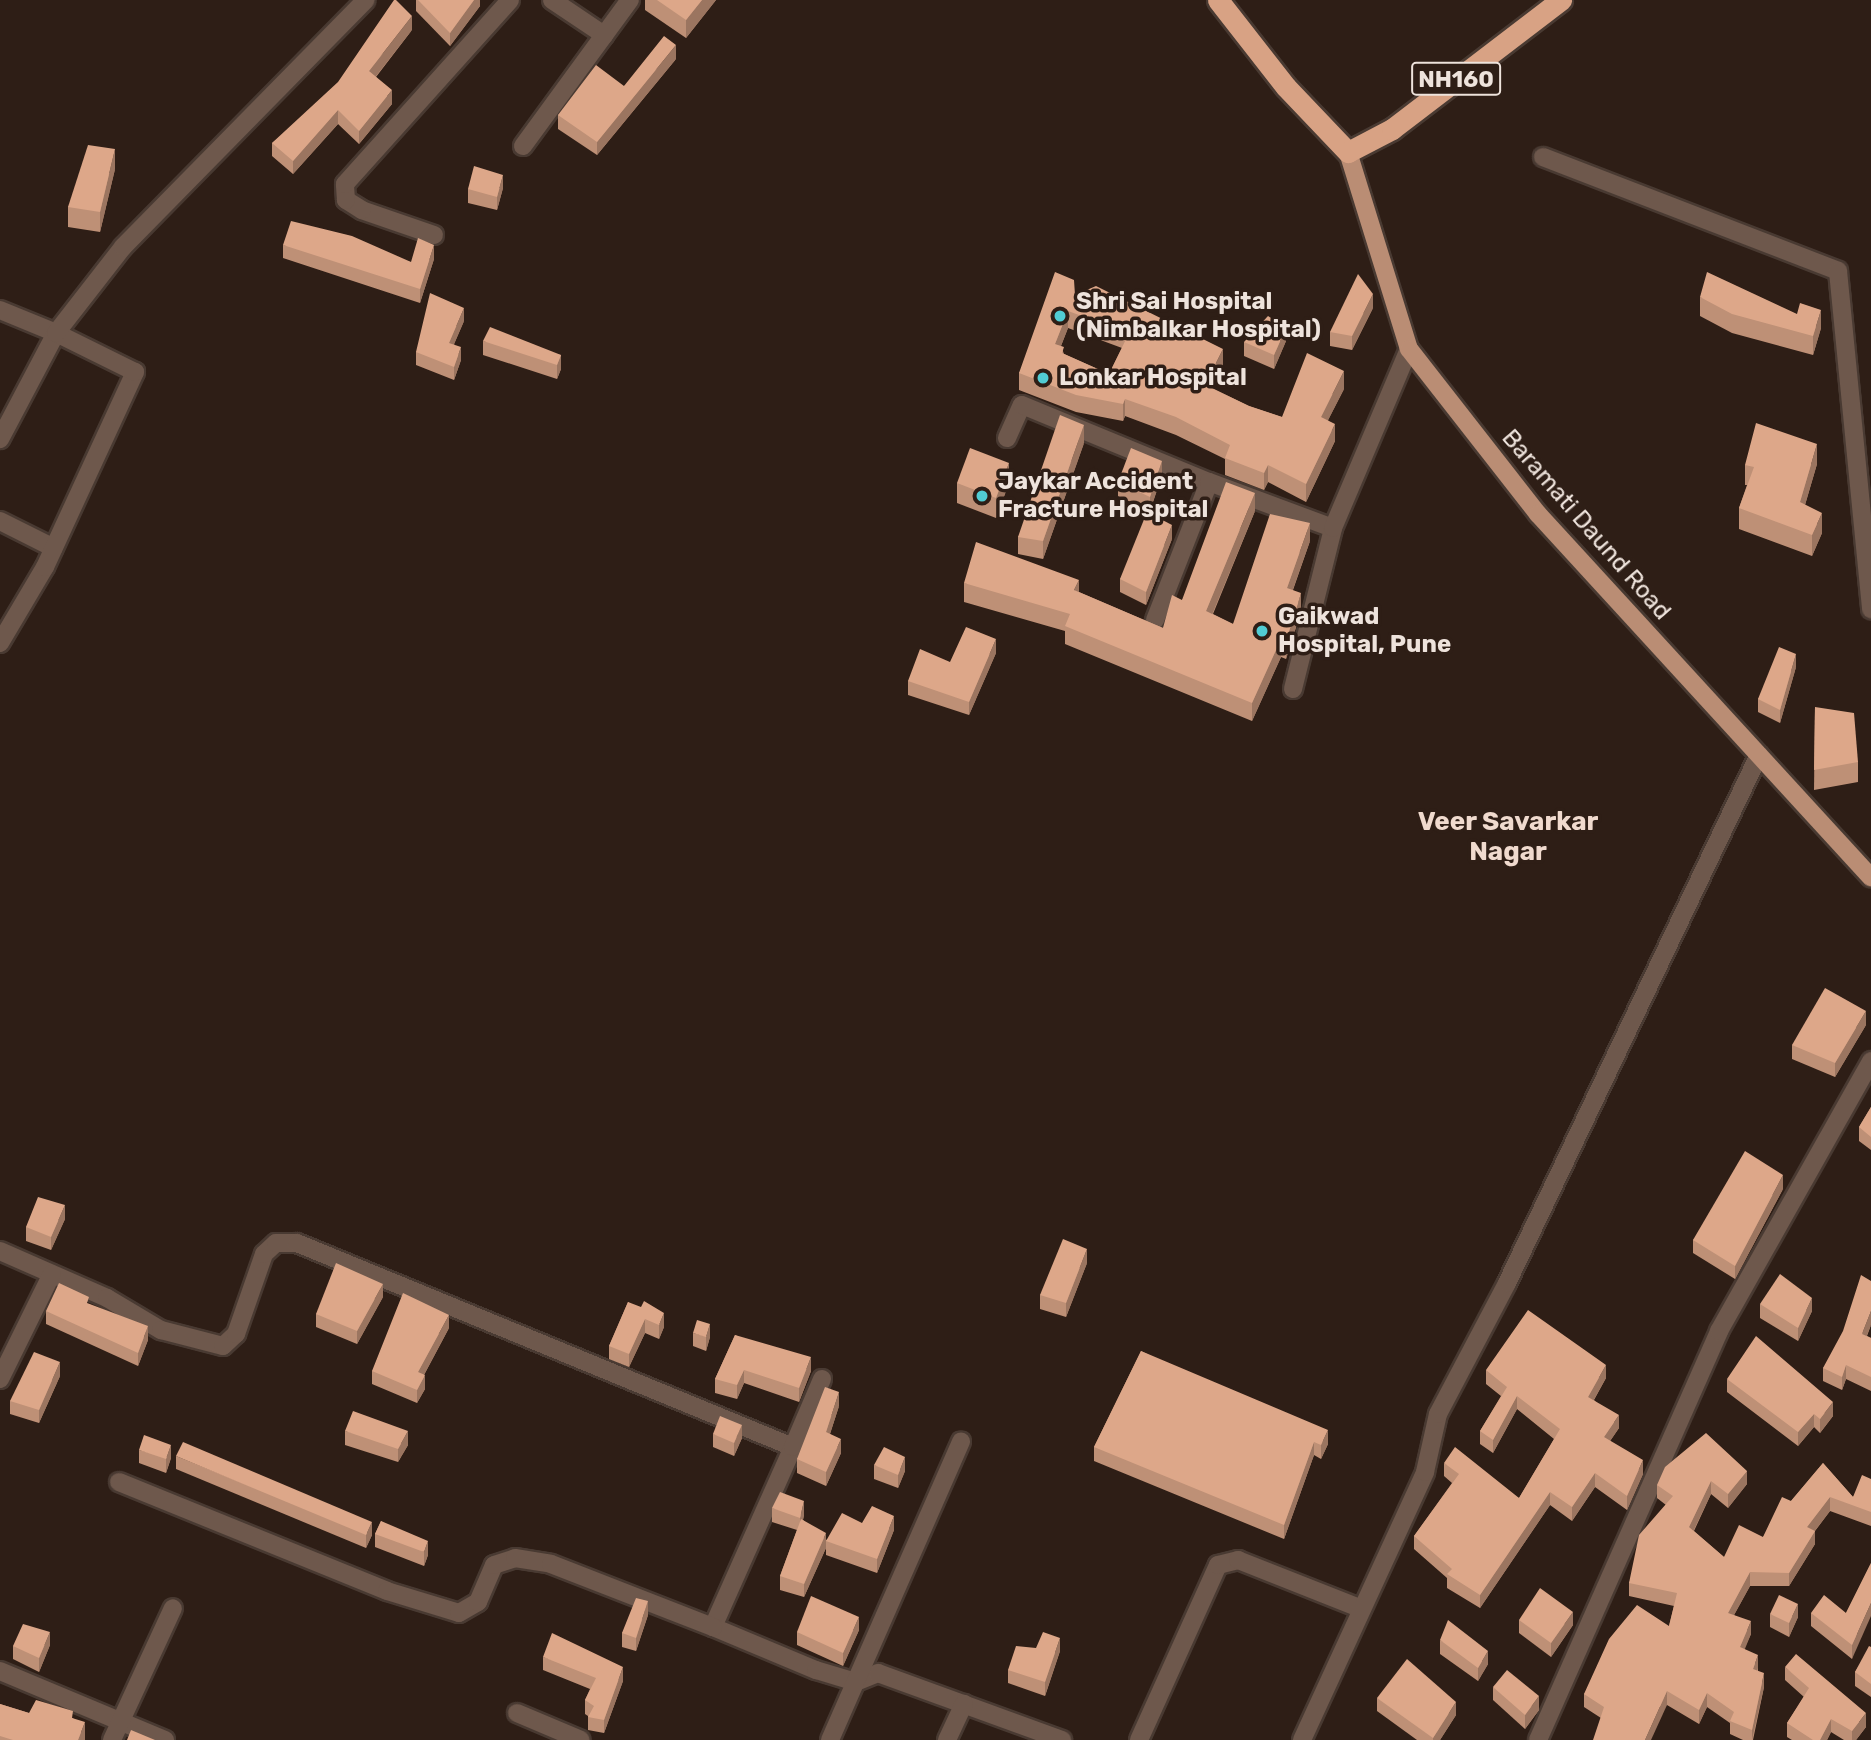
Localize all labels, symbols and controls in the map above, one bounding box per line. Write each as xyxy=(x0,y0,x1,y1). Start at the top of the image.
road number: NH160 xyxy=(1410,60,1502,99)
place label: Shri Sai Hospital (Nimbalkar Hospital) xyxy=(1076,288,1321,344)
marker: Shri Sai Hospital (Nimbalkar Hospital) xyxy=(1050,306,1070,326)
place label: Lonkar Hospital xyxy=(1059,364,1247,392)
marker: Lonkar Hospital xyxy=(1033,368,1053,388)
street label: Baramati Daund Road xyxy=(1495,424,1677,626)
place label: Jaykar Accident Fracture Hospital xyxy=(998,468,1208,524)
marker: Jaykar Accident Fracture Hospital xyxy=(972,486,992,506)
place label: Gaikwad Hospital, Pune xyxy=(1278,603,1451,659)
marker: Gaikwad Hospital, Pune xyxy=(1252,621,1272,641)
district label: Veer Savarkar Nagar xyxy=(1417,806,1599,868)

